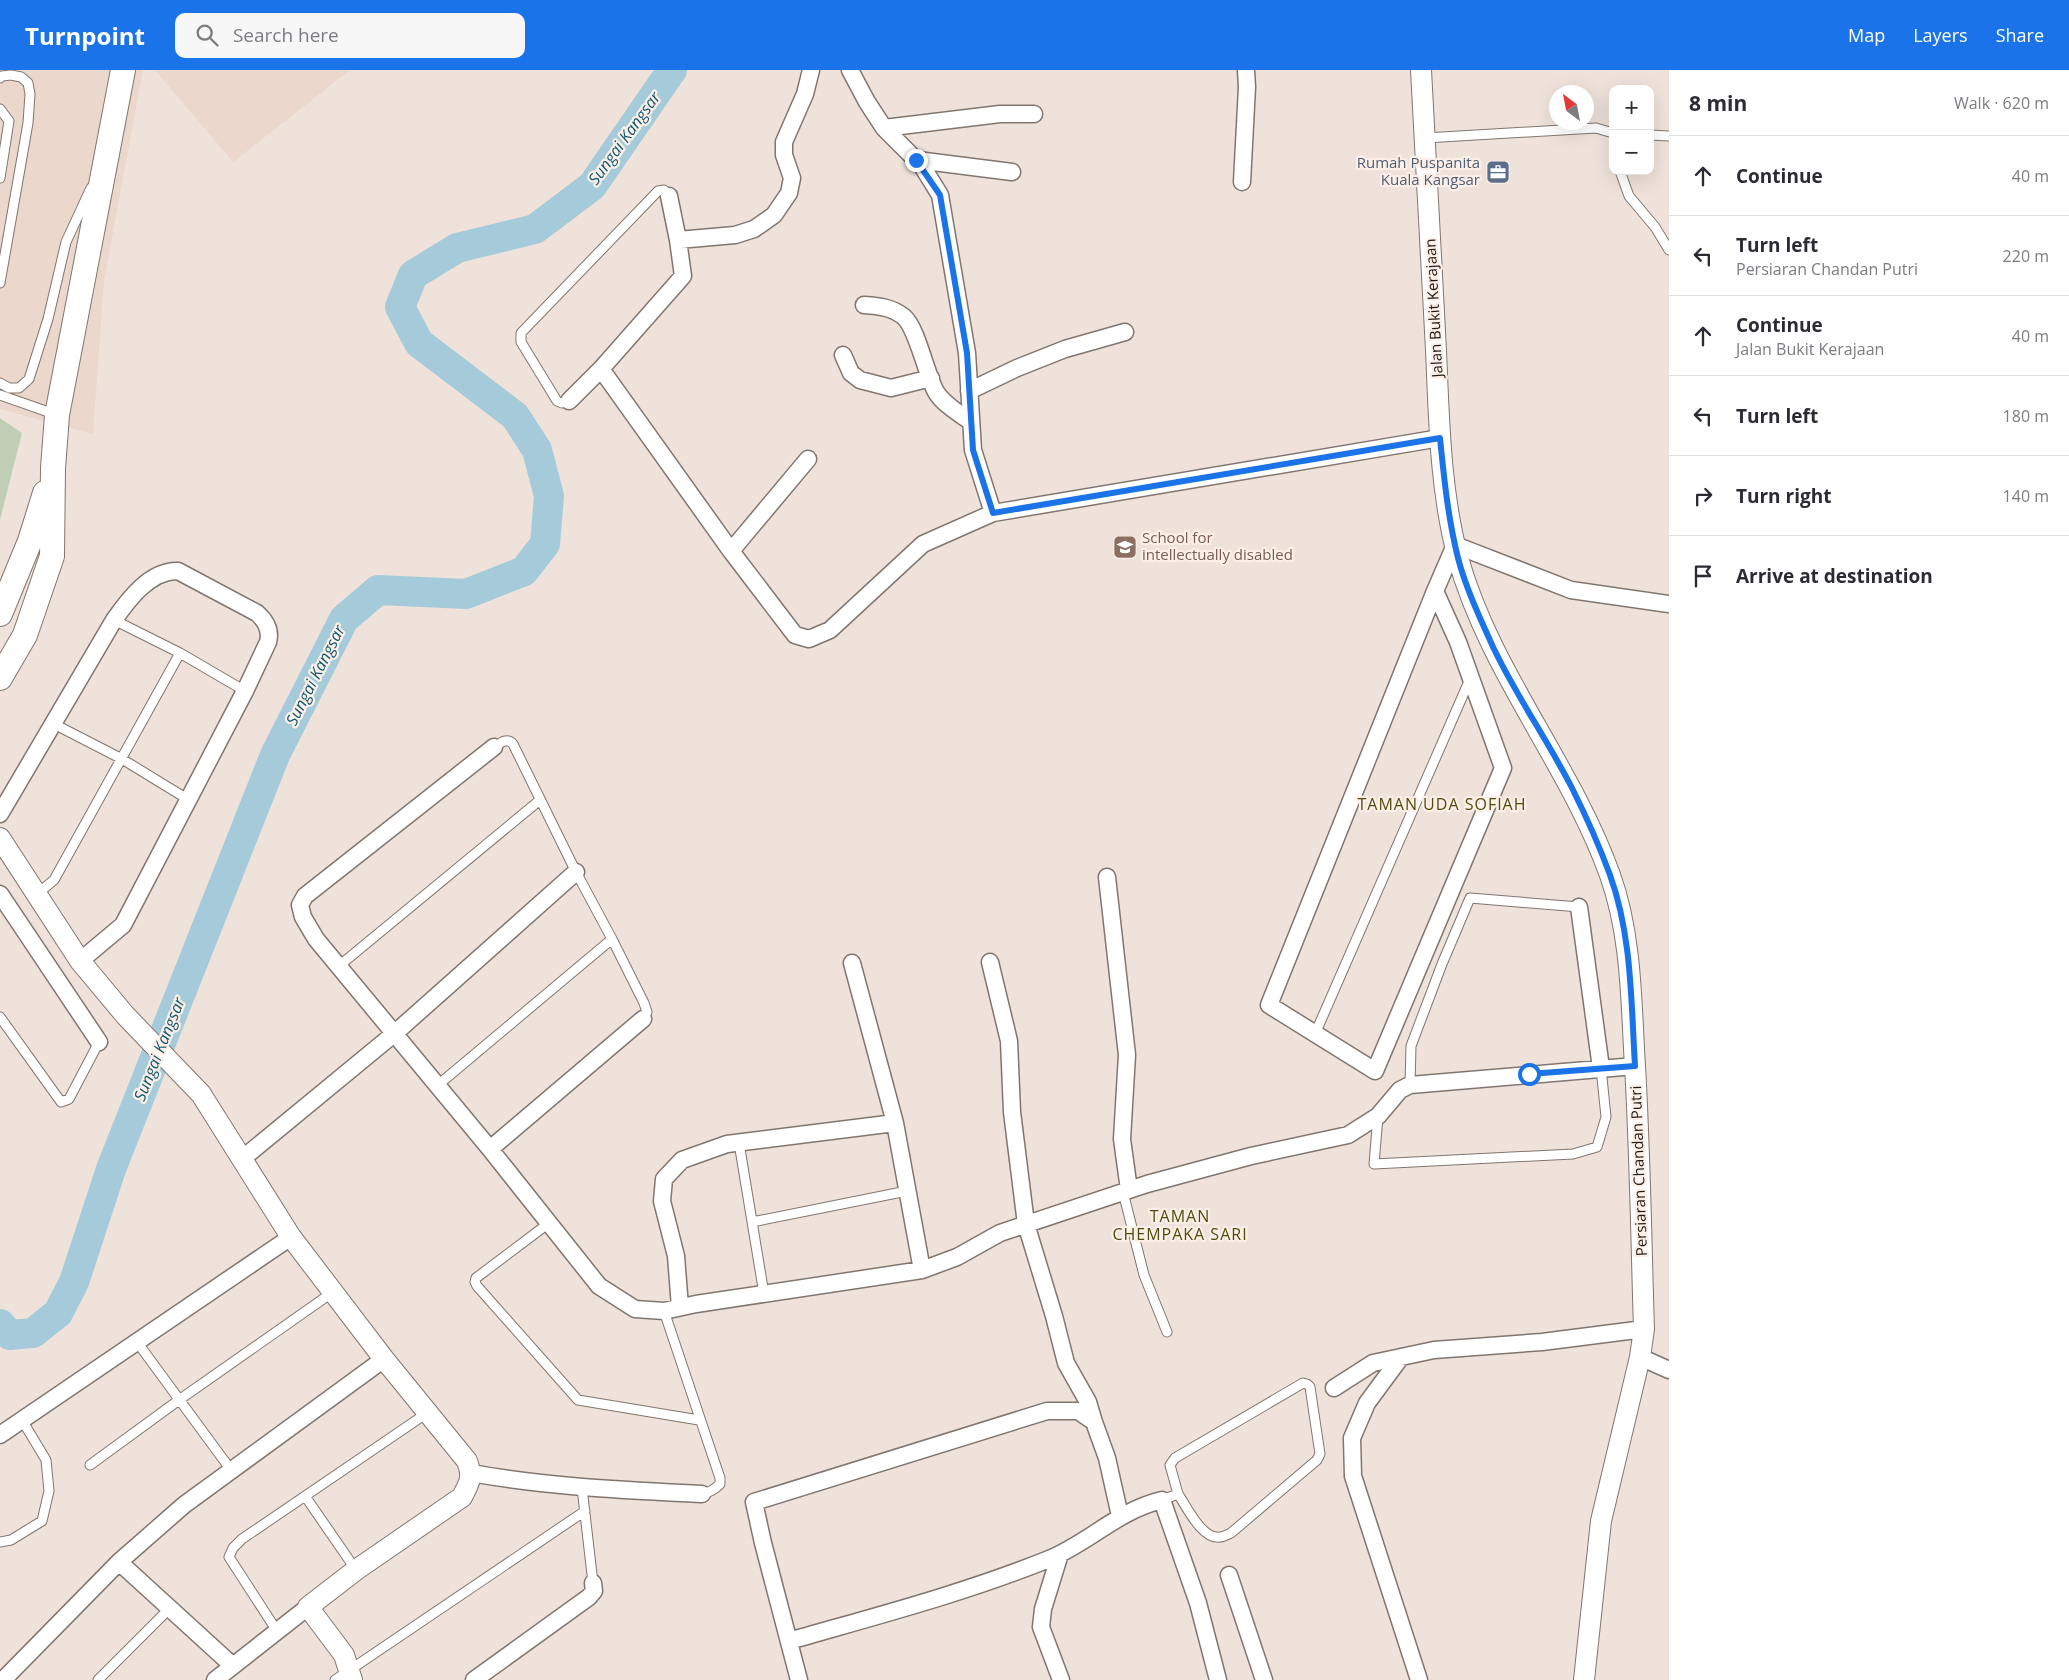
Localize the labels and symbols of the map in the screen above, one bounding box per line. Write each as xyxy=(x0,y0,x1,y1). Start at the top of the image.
north arrow xyxy=(1549,85,1594,130)
water label: Sungai Kangsar xyxy=(583,87,666,189)
route end xyxy=(905,149,928,172)
place label: Rumah Puspanita Kuala Kangsar xyxy=(1357,152,1480,189)
office icon: Rumah Puspanita Kuala Kangsar xyxy=(1485,159,1511,185)
street label: Jalan Bukit Kerajaan xyxy=(1419,238,1447,380)
place label: School for intellectually disabled xyxy=(1142,527,1293,564)
school or university icon: School for intellectually disabled xyxy=(1112,534,1138,560)
water label: Sungai Kangsar xyxy=(280,620,350,729)
district label: TAMAN UDA SOFIAH xyxy=(1357,793,1527,815)
water label: Sungai Kangsar xyxy=(128,993,190,1104)
route start xyxy=(1518,1063,1541,1086)
street label: Persiaran Chandan Putri xyxy=(1625,1085,1651,1257)
district label: TAMAN CHEMPAKA SARI xyxy=(1112,1205,1248,1245)

